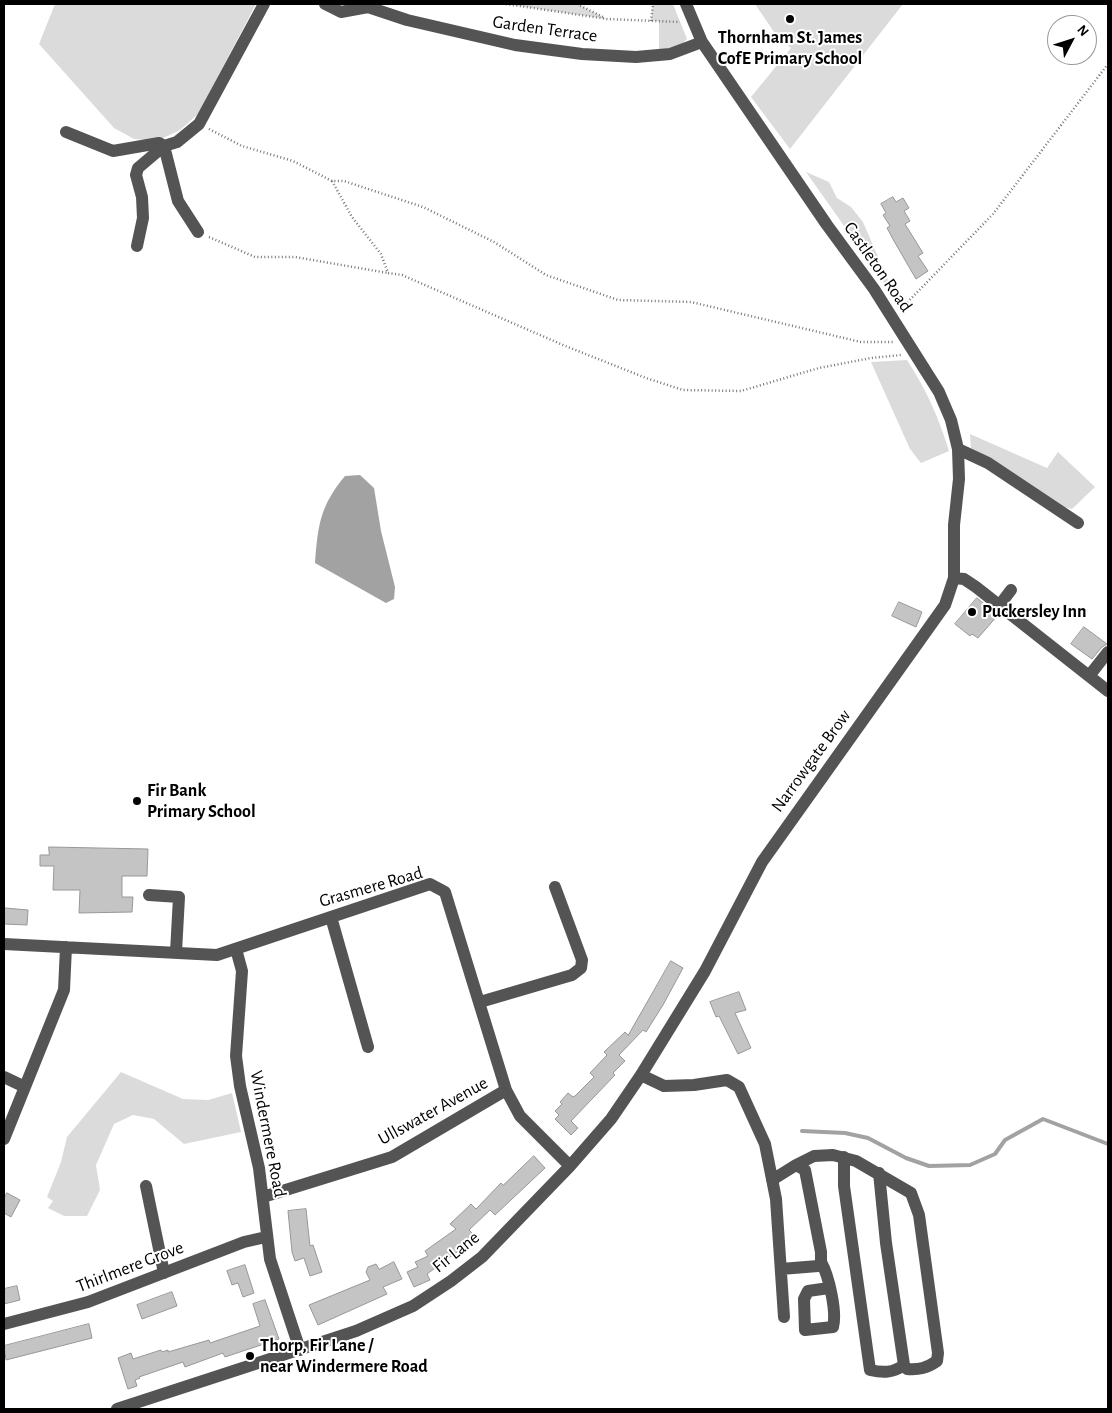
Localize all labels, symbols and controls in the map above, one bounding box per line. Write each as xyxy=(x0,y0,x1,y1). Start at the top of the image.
street label: Garden Terrace xyxy=(491,11,599,47)
marker: Thornham St. James CofE Primary School xyxy=(784,13,796,25)
north arrow xyxy=(1047,15,1097,65)
text: N xyxy=(1074,23,1091,39)
place label: Thornham St. James CofE Primary School xyxy=(718,27,862,70)
street label: Castleton Road xyxy=(839,218,917,316)
place label: Puckersley Inn xyxy=(982,601,1087,623)
marker: Puckersley Inn xyxy=(966,606,978,618)
street label: Narrowgate Brow xyxy=(767,705,855,817)
place label: Fir Bank Primary School xyxy=(147,780,256,822)
marker: Fir Bank Primary School xyxy=(131,795,143,807)
street label: Grasmere Road xyxy=(317,862,425,912)
street label: Windermere Road xyxy=(245,1069,291,1199)
street label: Ullswater Avenue xyxy=(374,1072,492,1150)
street label: Fir Lane xyxy=(428,1227,484,1277)
street label: Thirlmere Grove xyxy=(73,1237,187,1297)
place label: Thorp, Fir Lane / near Windermere Road xyxy=(260,1335,428,1378)
marker: Thorp, Fir Lane / near Windermere Road xyxy=(244,1350,256,1362)

